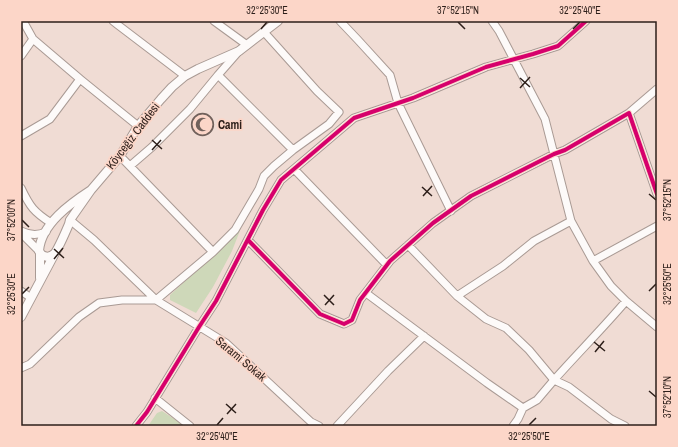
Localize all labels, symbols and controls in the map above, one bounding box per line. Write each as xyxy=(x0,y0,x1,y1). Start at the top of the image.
text: 32°25'30"E xyxy=(246,4,288,17)
text: 37°52'15"N xyxy=(437,4,479,17)
text: 32°25'40"E xyxy=(559,4,601,17)
street label: Köyceğiz Caddesi xyxy=(103,99,163,173)
mosque icon: Cami xyxy=(190,112,216,138)
place label: Cami xyxy=(218,117,242,133)
text: 37°52'15"N xyxy=(661,179,674,221)
text: 37°52'00"N xyxy=(5,199,18,241)
text: 32°25'50"E xyxy=(661,263,674,305)
text: 32°25'30"E xyxy=(5,273,18,315)
street label: Sarami Sokak xyxy=(212,333,270,385)
text: 37°52'10"N xyxy=(661,376,674,418)
text: 32°25'40"E xyxy=(196,430,238,443)
text: 32°25'50"E xyxy=(508,430,550,443)

